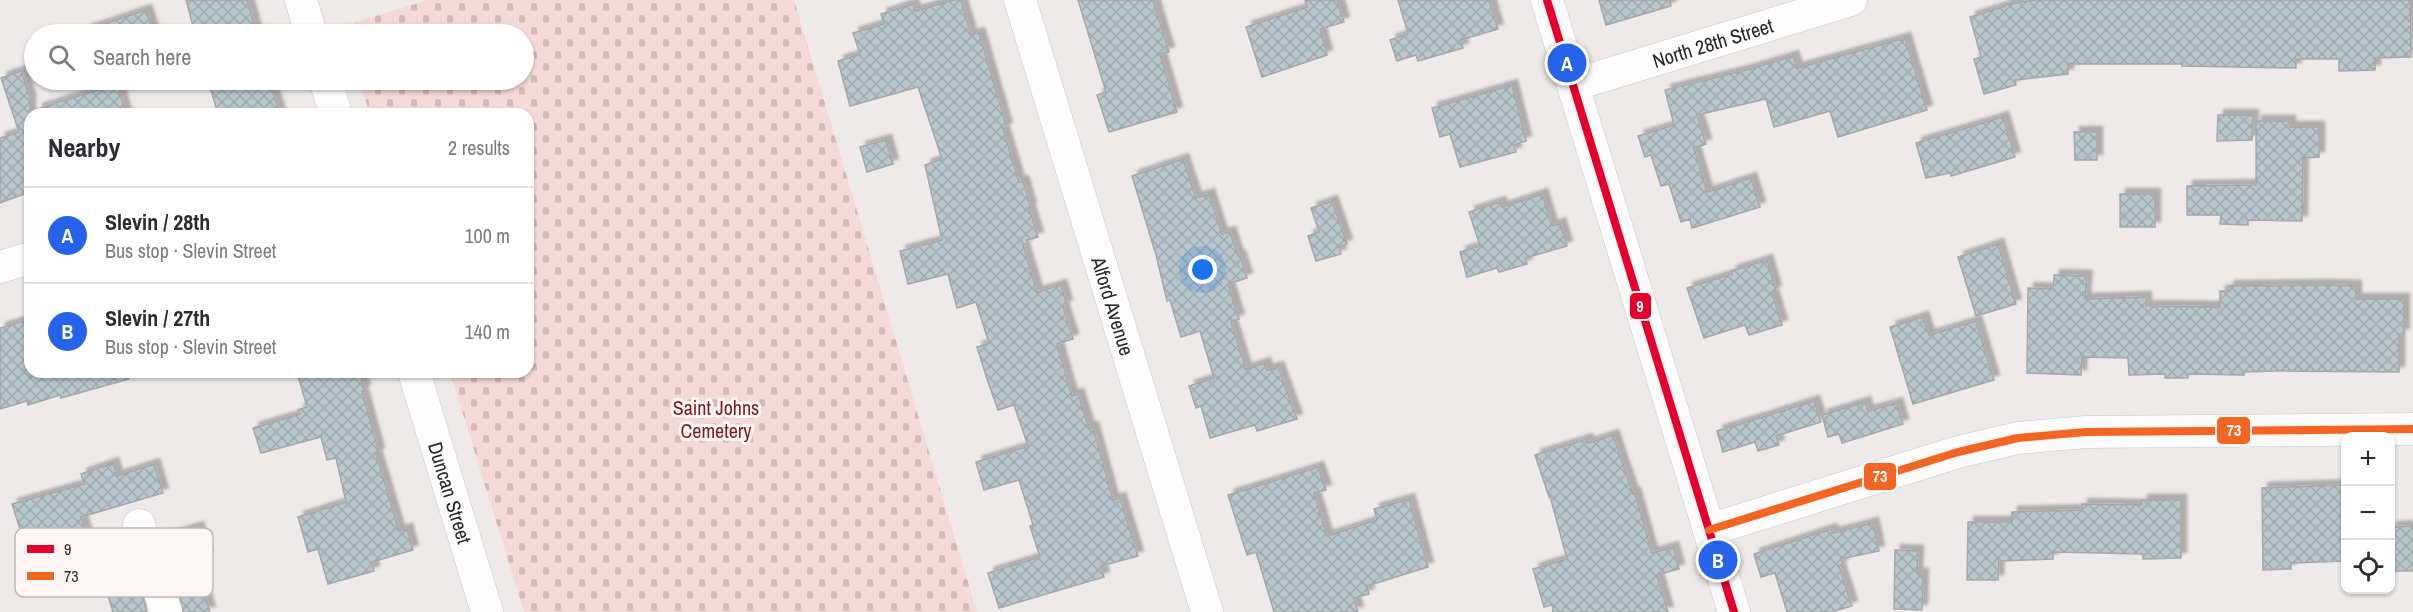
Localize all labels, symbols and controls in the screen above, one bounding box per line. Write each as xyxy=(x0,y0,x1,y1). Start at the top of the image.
street label: North 28th Street xyxy=(1649,11,1777,73)
search box xyxy=(24,24,534,90)
pin: A xyxy=(1548,40,1586,86)
icon: search xyxy=(45,41,78,74)
text: Search here xyxy=(93,42,191,72)
text: Nearby xyxy=(48,130,120,165)
text: 2 results xyxy=(448,134,510,161)
text: Slevin / 28th xyxy=(105,207,210,237)
text: A xyxy=(62,222,73,249)
text: 100 m xyxy=(464,222,510,249)
text: Bus stop · Slevin Street xyxy=(105,237,276,264)
street label: Alford Avenue xyxy=(1085,252,1141,359)
your location xyxy=(1188,255,1217,284)
line badge: 9 xyxy=(1629,292,1652,320)
text: 9 xyxy=(1636,295,1644,317)
text: Slevin / 27th xyxy=(105,303,210,333)
text: B xyxy=(62,318,73,345)
text: 140 m xyxy=(464,318,510,345)
text: Bus stop · Slevin Street xyxy=(105,333,276,360)
park label: Saint Johns Cemetery xyxy=(673,394,759,444)
line badge: 73 xyxy=(2216,416,2251,445)
text: 73 xyxy=(2227,419,2241,441)
map controls xyxy=(2341,432,2395,594)
button: + xyxy=(2341,432,2395,486)
street label: Duncan Street xyxy=(422,438,479,547)
line badge: 73 xyxy=(1863,462,1897,491)
text: 73 xyxy=(1873,465,1887,487)
button: − xyxy=(2341,486,2395,540)
legend xyxy=(15,528,213,597)
text: 9 xyxy=(64,538,71,560)
pin: B xyxy=(1698,538,1738,582)
button: locate xyxy=(2341,540,2395,594)
text: 73 xyxy=(64,565,79,587)

